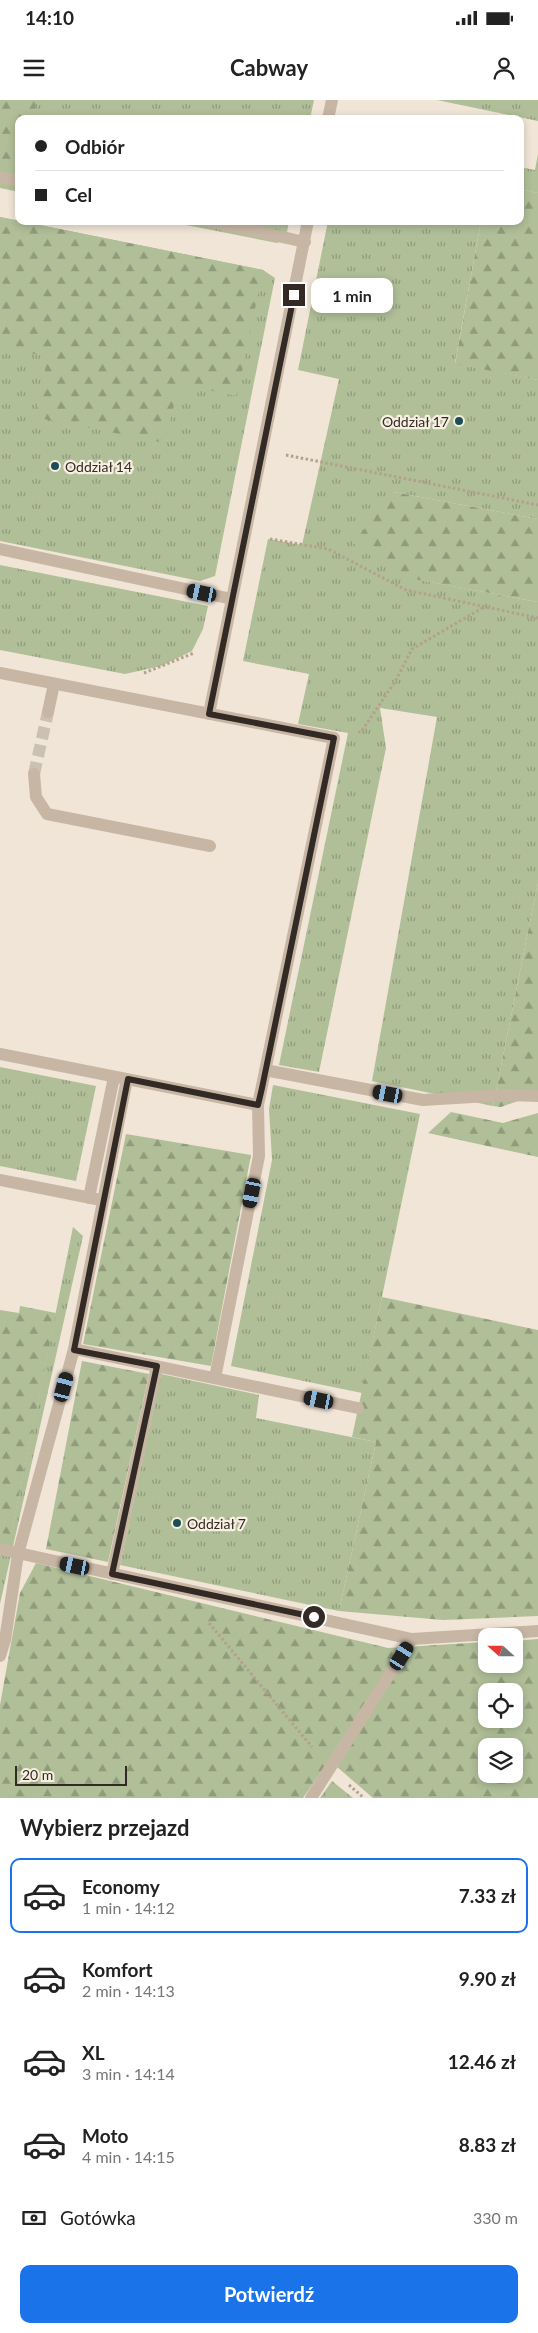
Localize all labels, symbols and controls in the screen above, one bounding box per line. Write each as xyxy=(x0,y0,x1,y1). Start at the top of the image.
text: 14:10 xyxy=(25,6,74,29)
icon: menu xyxy=(20,54,48,82)
text: Cabway xyxy=(230,54,308,81)
icon: person xyxy=(490,54,518,82)
text: Odbiór xyxy=(65,135,125,158)
text: Cel xyxy=(65,183,92,206)
callout: 1 min xyxy=(312,278,394,312)
route end xyxy=(283,284,305,306)
text: 1 min xyxy=(332,286,372,305)
place label: Oddział 17 xyxy=(382,413,449,430)
marker: Oddział 17 xyxy=(453,415,465,427)
place label: Oddział 14 xyxy=(65,458,132,475)
marker: Oddział 14 xyxy=(49,460,61,472)
car xyxy=(185,583,218,603)
car xyxy=(371,1084,404,1104)
car xyxy=(241,1177,262,1209)
car xyxy=(52,1371,75,1403)
car xyxy=(302,1390,335,1410)
place label: Oddział 7 xyxy=(187,1515,246,1532)
marker: Oddział 7 xyxy=(171,1517,183,1529)
car xyxy=(58,1556,91,1576)
route start xyxy=(303,1606,325,1628)
north arrow xyxy=(478,1628,522,1672)
map controls xyxy=(478,1628,523,1783)
car xyxy=(387,1639,416,1673)
button: locate xyxy=(478,1683,523,1728)
button: layers xyxy=(478,1738,523,1783)
scale bar xyxy=(15,1763,128,1786)
text: 20 m xyxy=(22,1766,53,1783)
text: Wybierz przejazd xyxy=(20,1814,189,1841)
icon: car xyxy=(22,1873,67,1918)
text: Economy xyxy=(82,1875,160,1898)
text: 7.33 zł xyxy=(459,1884,516,1907)
text: 1 min · 14:12 xyxy=(82,1898,175,1917)
icon: car xyxy=(22,1956,67,2001)
text: Komfort xyxy=(82,1958,153,1981)
text: 9.90 zł xyxy=(459,1967,516,1990)
text: 2 min · 14:13 xyxy=(82,1981,175,2000)
icon: car xyxy=(22,2039,67,2084)
text: XL xyxy=(82,2041,105,2064)
text: 12.46 zł xyxy=(448,2050,516,2073)
text: 3 min · 14:14 xyxy=(82,2064,175,2083)
icon: car xyxy=(22,2122,67,2167)
text: Moto xyxy=(82,2124,128,2147)
text: 8.83 zł xyxy=(459,2133,516,2156)
text: 4 min · 14:15 xyxy=(82,2147,175,2166)
icon: cash xyxy=(20,2204,48,2232)
text: Gotówka xyxy=(60,2206,136,2229)
text: 330 m xyxy=(473,2208,518,2227)
button: Potwierdź xyxy=(20,2265,518,2323)

